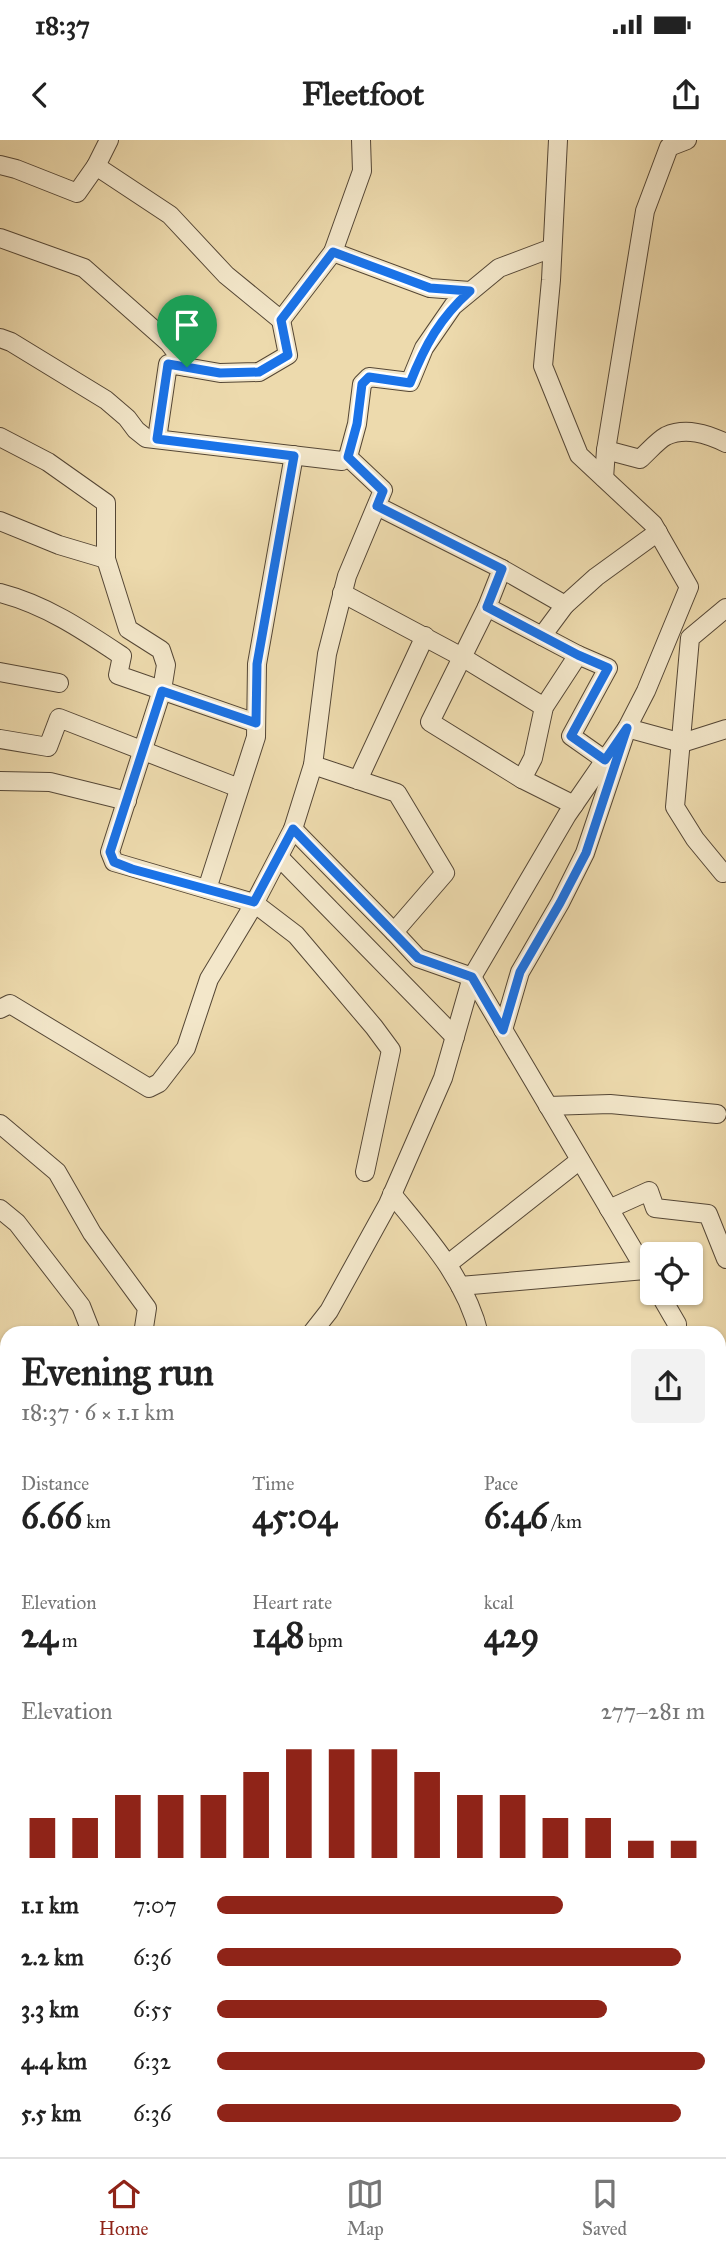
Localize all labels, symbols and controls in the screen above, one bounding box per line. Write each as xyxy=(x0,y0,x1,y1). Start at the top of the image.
text: 18:37 xyxy=(35,9,90,41)
text: Fleetfoot xyxy=(302,75,424,114)
icon: back xyxy=(21,76,59,114)
icon: share xyxy=(667,76,705,114)
pin xyxy=(157,295,217,367)
icon: arrive xyxy=(168,306,206,344)
map controls xyxy=(640,1242,703,1305)
button: locate xyxy=(640,1242,703,1305)
text: Evening run xyxy=(21,1349,214,1395)
button: share xyxy=(631,1349,705,1423)
text: 18:37 · 6 × 1.1 km xyxy=(21,1398,175,1426)
text: Distance xyxy=(21,1472,89,1495)
text: Time xyxy=(252,1472,294,1495)
text: Pace xyxy=(484,1472,518,1495)
text: 6.66 xyxy=(21,1495,82,1538)
text: 45:04 xyxy=(252,1495,337,1538)
text: 6:46 xyxy=(484,1495,548,1538)
text: km xyxy=(82,1510,111,1533)
text: /km xyxy=(548,1510,582,1533)
text: Elevation xyxy=(21,1591,96,1614)
text: Heart rate xyxy=(252,1591,332,1614)
text: kcal xyxy=(484,1591,514,1614)
text: 24 xyxy=(21,1614,58,1657)
text: 148 xyxy=(252,1614,304,1657)
text: 429 xyxy=(484,1614,539,1657)
text: m xyxy=(58,1629,78,1652)
text: bpm xyxy=(304,1629,343,1652)
text: Elevation xyxy=(21,1697,112,1725)
text: 277–281 m xyxy=(601,1697,705,1725)
text: 1.1 km xyxy=(21,1891,79,1919)
text: 7:07 xyxy=(133,1891,177,1919)
text: 2.2 km xyxy=(21,1943,84,1971)
text: 6:36 xyxy=(133,1943,172,1971)
text: 3.3 km xyxy=(21,1995,79,2023)
text: 6:55 xyxy=(133,1995,172,2023)
text: 4.4 km xyxy=(21,2047,87,2075)
text: 6:32 xyxy=(133,2047,171,2075)
text: 5.5 km xyxy=(21,2099,81,2127)
text: 6:36 xyxy=(133,2099,172,2127)
tab: Home xyxy=(99,2175,149,2240)
tab: Map xyxy=(346,2175,384,2240)
tab: Saved xyxy=(582,2175,627,2240)

